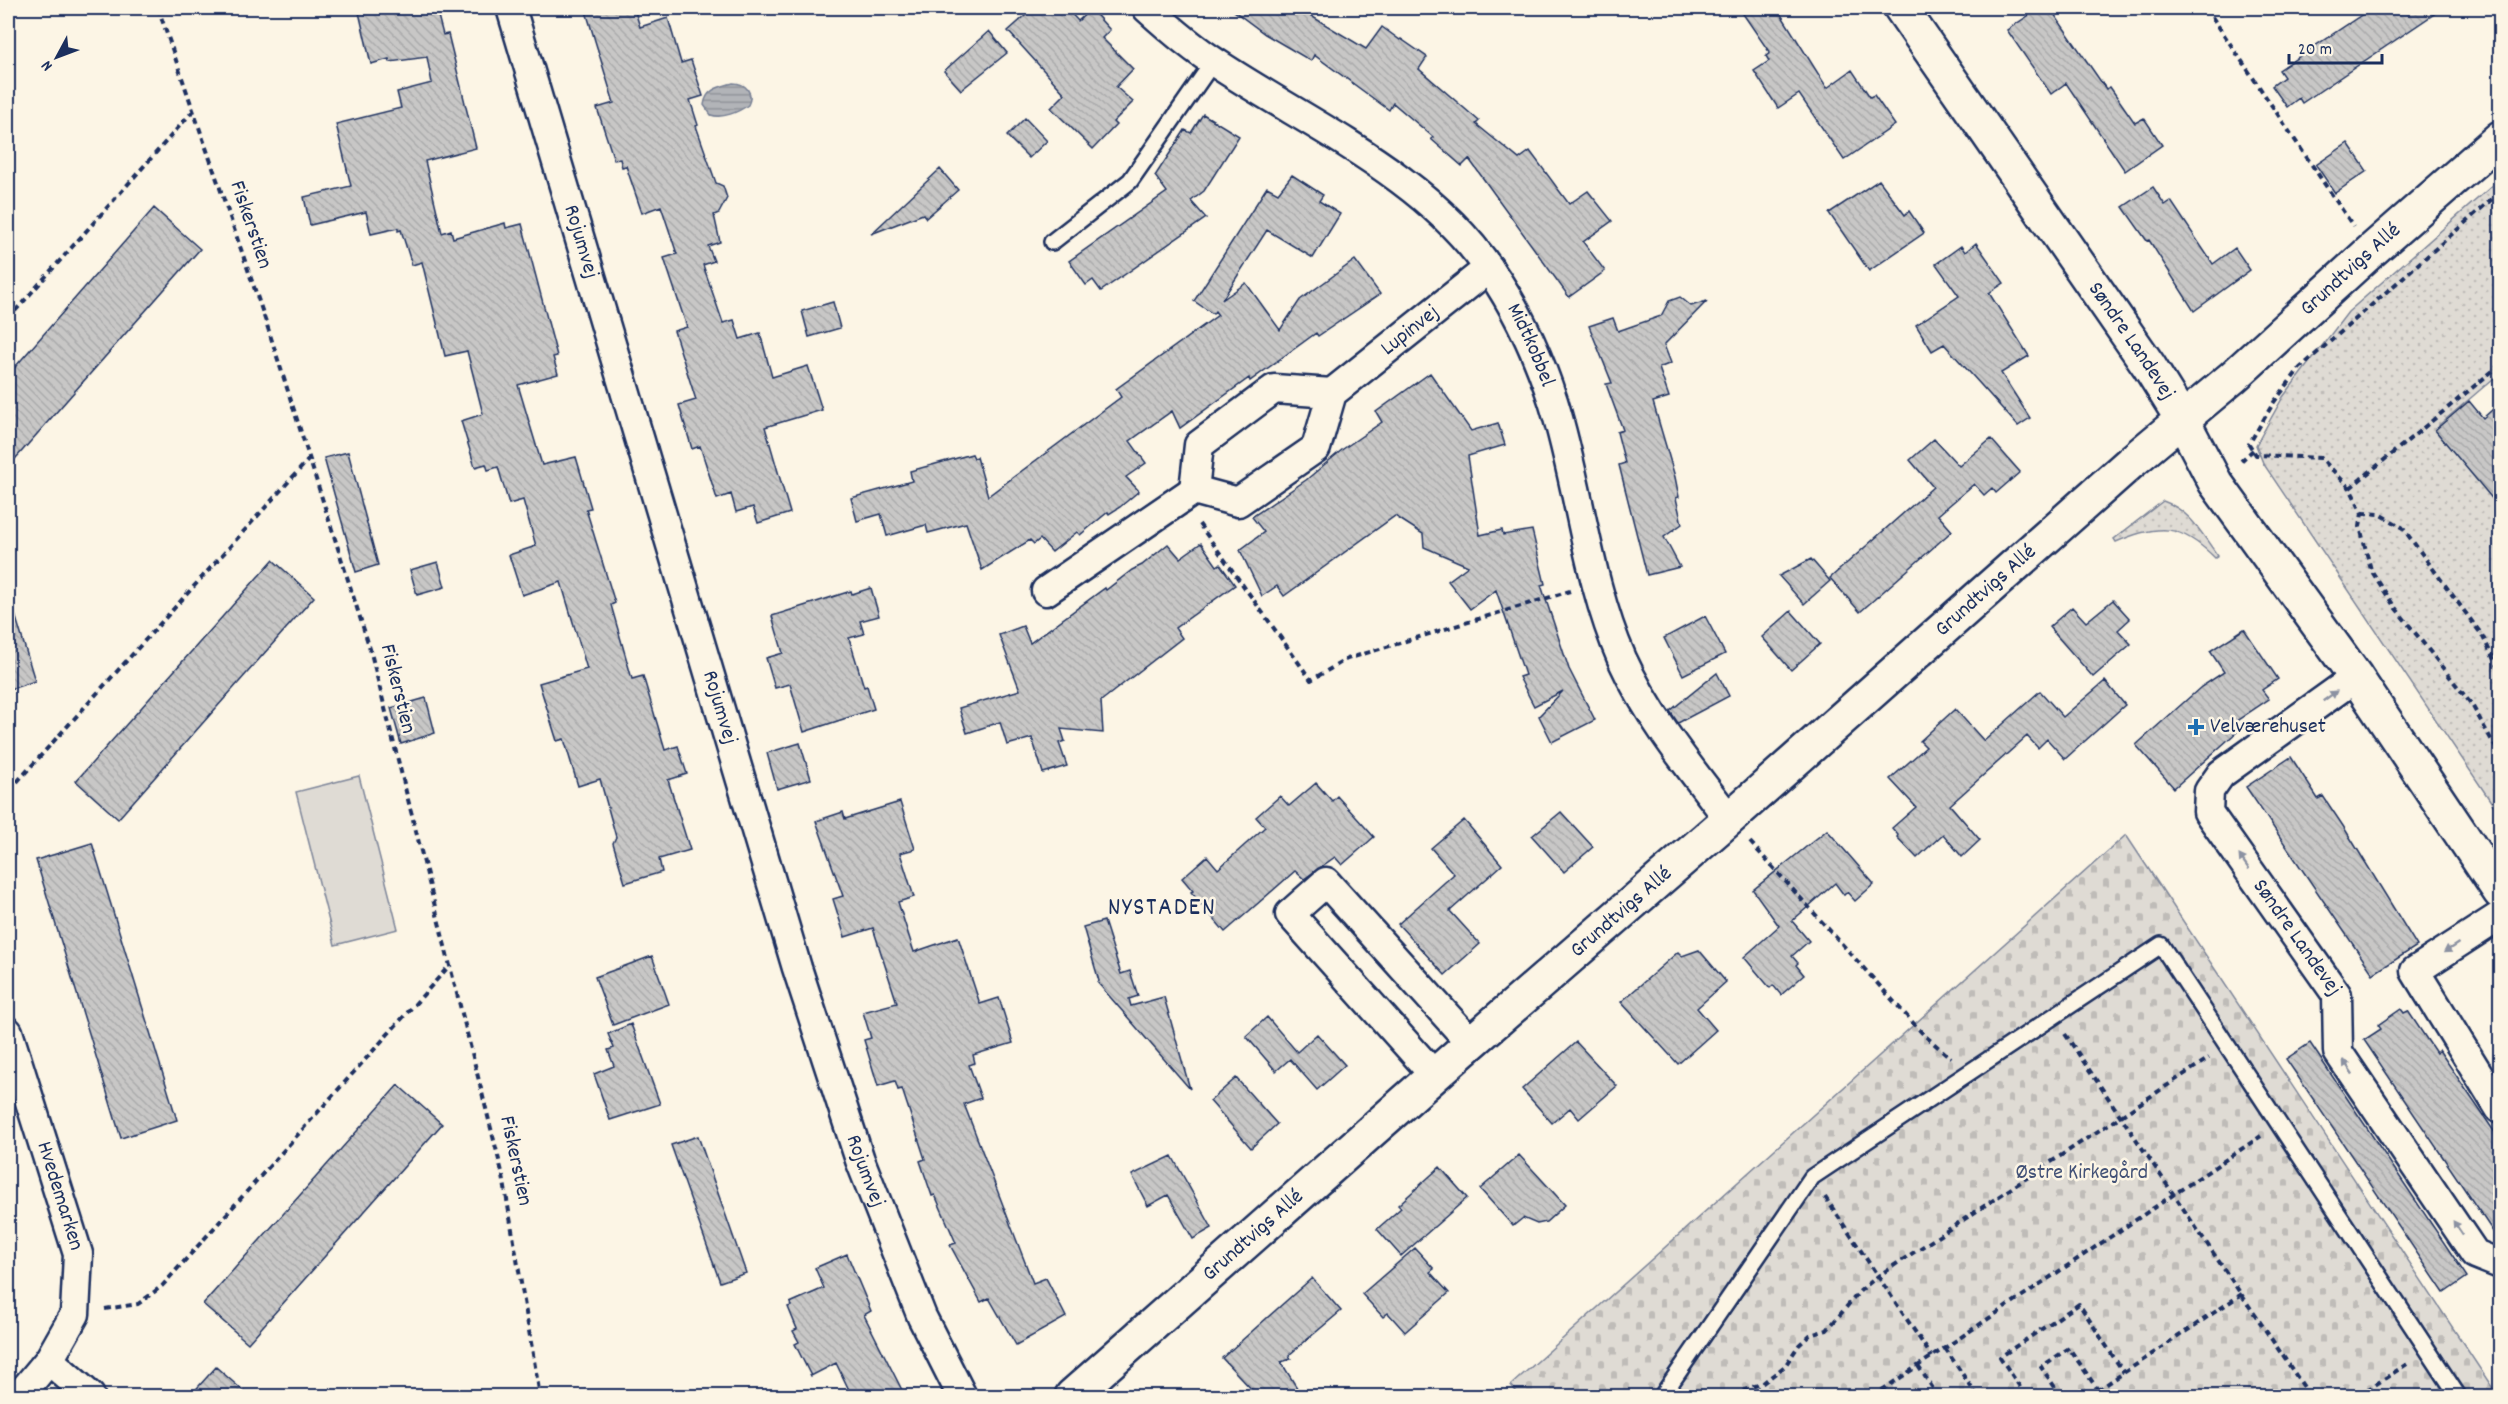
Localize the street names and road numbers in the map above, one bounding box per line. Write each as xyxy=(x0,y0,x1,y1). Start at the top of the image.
street label: Fiskerstien xyxy=(220,177,280,273)
street label: Rojumvej xyxy=(555,201,606,282)
street label: Grundtvigs Allé xyxy=(2293,216,2408,324)
street label: Søndre Landevej xyxy=(2080,276,2182,406)
street label: Lupinvej xyxy=(1374,298,1446,364)
street label: Midtkobbel xyxy=(1498,298,1562,391)
street label: Grundtvigs Allé xyxy=(1928,537,2044,644)
street label: Fiskerstien xyxy=(371,641,423,737)
street label: Rojumvej xyxy=(694,667,745,748)
street label: Grundtvigs Allé xyxy=(1564,859,1679,966)
street label: Søndre Landevej xyxy=(2245,873,2349,1003)
street label: Fiskerstien xyxy=(490,1113,540,1209)
street label: Rojumvej xyxy=(837,1131,893,1212)
street label: Hvedemarken xyxy=(28,1138,91,1254)
street label: Grundtvigs Allé xyxy=(1196,1182,1311,1289)

